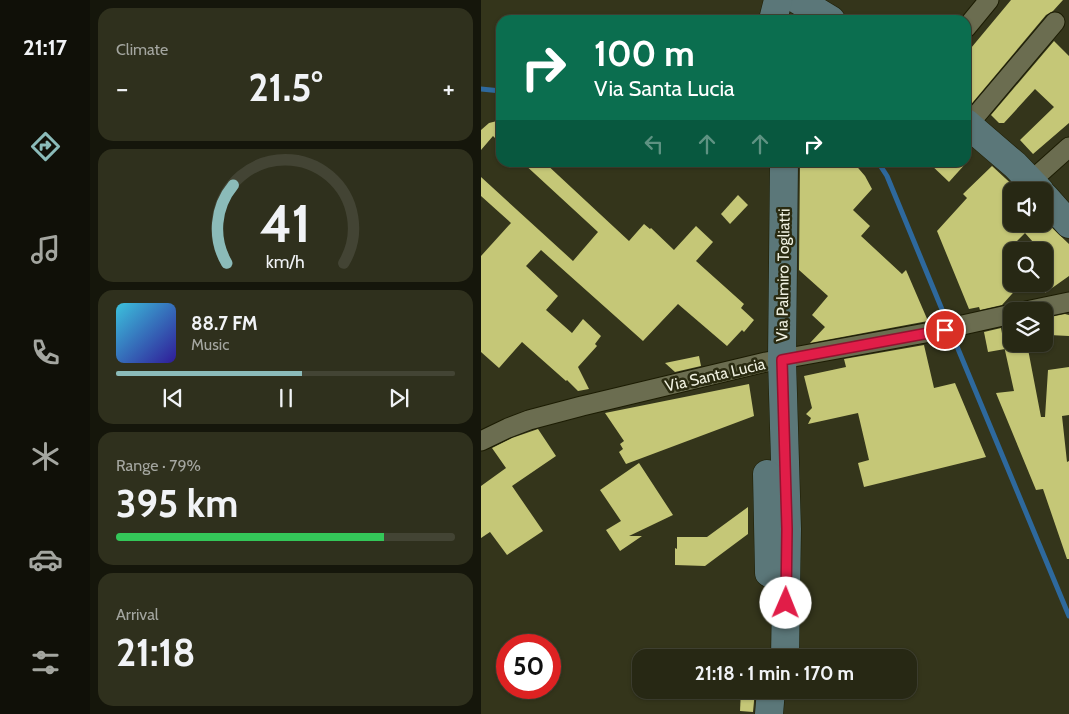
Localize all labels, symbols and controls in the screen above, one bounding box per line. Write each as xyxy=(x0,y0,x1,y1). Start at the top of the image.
text: 100 m xyxy=(594,32,695,75)
text: 21:17 xyxy=(23,34,67,61)
icon: right xyxy=(511,35,576,100)
text: Climate xyxy=(116,40,168,59)
text: 21.5° xyxy=(249,64,322,111)
text: − xyxy=(116,71,128,105)
text: + xyxy=(443,71,455,105)
text: Via Santa Lucia xyxy=(594,75,735,102)
icon: directions xyxy=(28,129,63,164)
icon: left xyxy=(640,130,668,158)
icon: ahead xyxy=(693,130,721,158)
icon: ahead xyxy=(746,130,774,158)
icon: right xyxy=(799,130,827,158)
map controls xyxy=(1003,182,1053,352)
button: sound xyxy=(1003,182,1053,232)
text: 41 xyxy=(260,192,311,255)
street label: Via Palmiro Togliatti xyxy=(772,208,794,342)
icon: music xyxy=(28,232,63,267)
button: search xyxy=(1003,242,1053,292)
text: km/h xyxy=(266,251,305,272)
button: layers xyxy=(1003,302,1053,352)
pin xyxy=(924,309,966,351)
text: 88.7 FM xyxy=(191,312,258,335)
icon: arrive xyxy=(931,316,959,344)
icon: phone xyxy=(28,335,63,370)
text: Music xyxy=(191,335,229,354)
street label: Via Santa Lucia xyxy=(663,354,767,396)
icon: previous xyxy=(159,384,187,412)
icon: pause xyxy=(272,384,300,412)
icon: next xyxy=(385,384,413,412)
icon: climate xyxy=(28,439,63,474)
text: Range · 79% xyxy=(116,456,201,475)
text: 395 km xyxy=(116,480,238,527)
icon: car xyxy=(28,542,63,577)
position arrow xyxy=(759,576,811,628)
text: Arrival xyxy=(116,605,159,624)
text: 21:18 xyxy=(116,629,196,676)
speed limit sign: 50 xyxy=(496,634,561,699)
icon: filters xyxy=(28,645,63,680)
text: 21:18 · 1 min · 170 m xyxy=(695,662,854,685)

